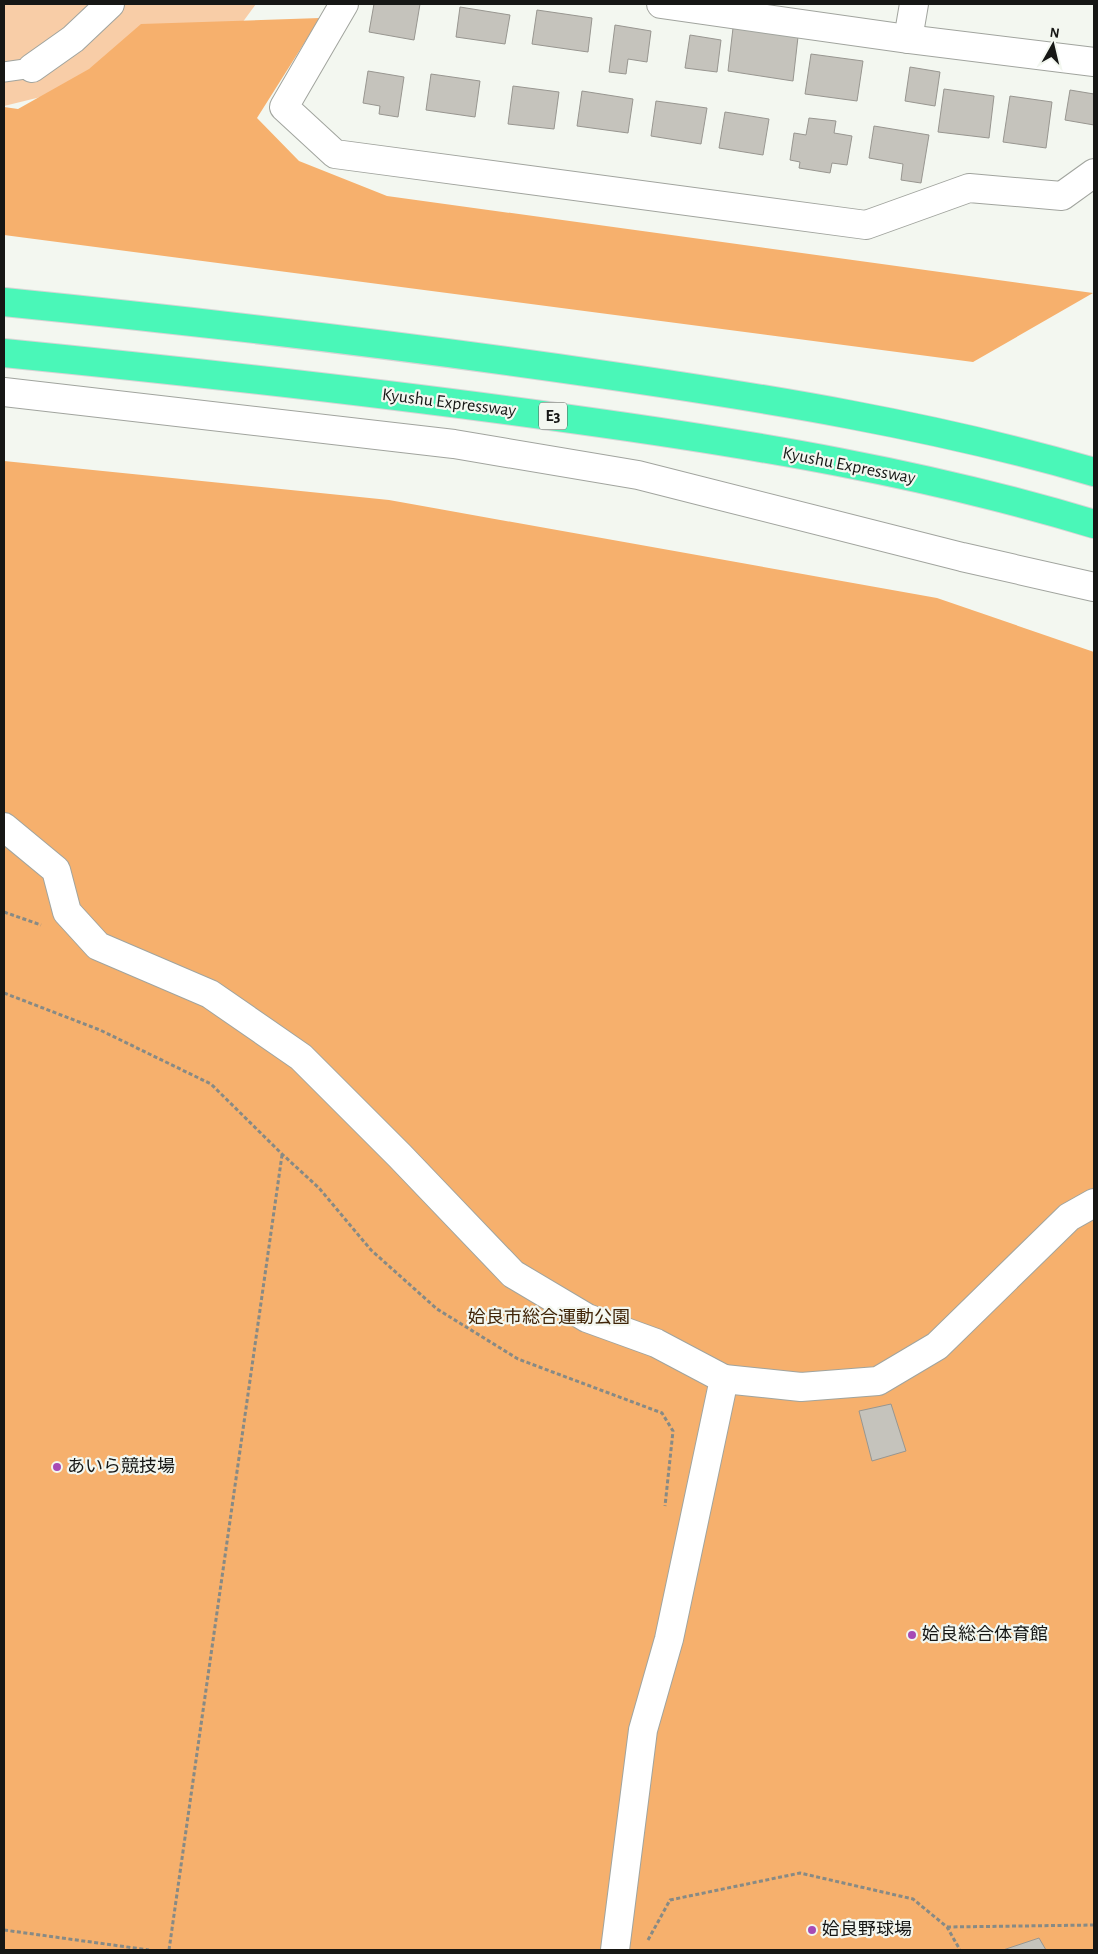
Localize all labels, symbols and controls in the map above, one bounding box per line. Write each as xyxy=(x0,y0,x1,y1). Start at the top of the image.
north arrow xyxy=(1028,20,1078,70)
text: N xyxy=(1049,26,1060,41)
street label: Kyushu Expressway xyxy=(381,386,517,420)
road number: E3 xyxy=(539,402,567,430)
street label: Kyushu Expressway xyxy=(781,444,917,488)
park label: 姶良市総合運動公園 xyxy=(468,1307,630,1327)
place label: あいら競技場 xyxy=(67,1457,175,1476)
marker: あいら競技場 xyxy=(51,1461,63,1473)
place label: 姶良総合体育館 xyxy=(922,1624,1048,1644)
marker: 姶良総合体育館 xyxy=(906,1629,918,1641)
place label: 姶良野球場 xyxy=(822,1919,912,1939)
marker: 姶良野球場 xyxy=(806,1924,818,1936)

